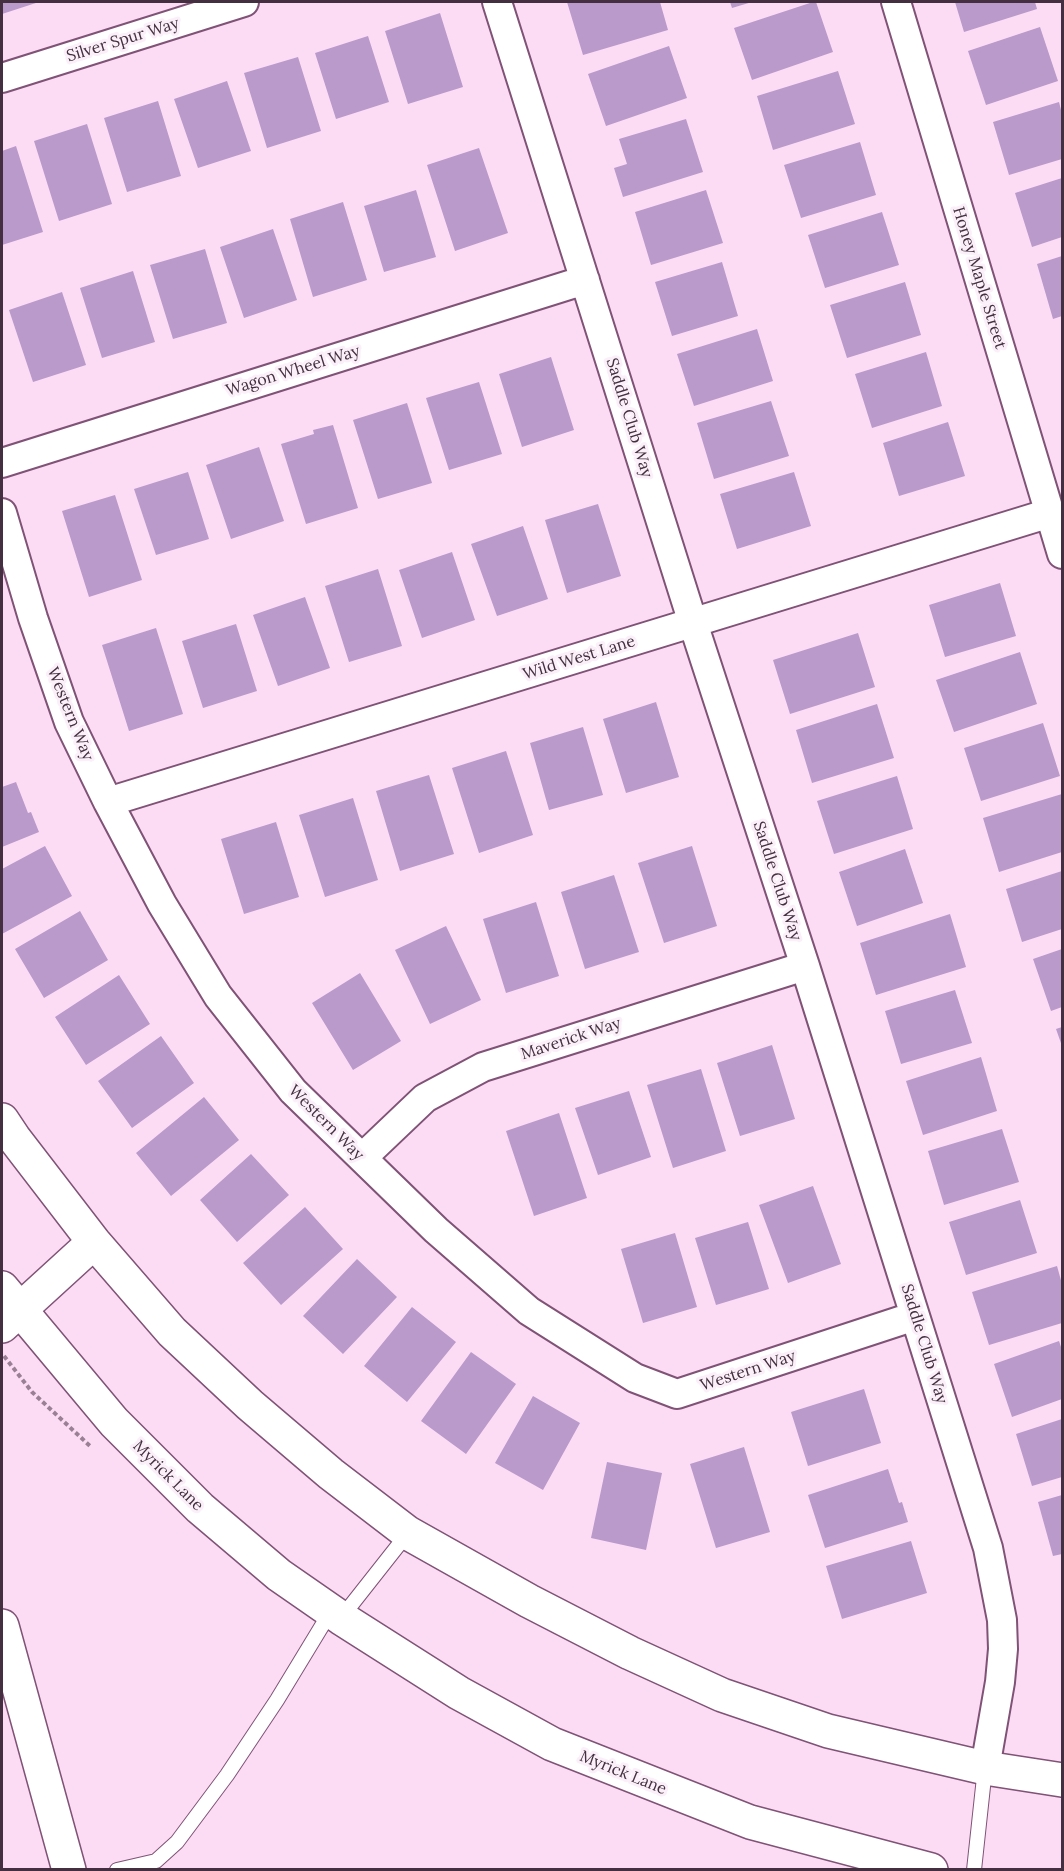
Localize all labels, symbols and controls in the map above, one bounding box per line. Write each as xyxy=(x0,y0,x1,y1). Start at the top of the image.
street label: Silver Spur Way xyxy=(64,14,182,66)
street label: Honey Maple Street xyxy=(948,205,1010,351)
street label: Wagon Wheel Way xyxy=(224,341,362,401)
street label: Saddle Club Way xyxy=(602,356,656,480)
street label: Wild West Lane xyxy=(521,632,637,684)
street label: Western Way xyxy=(43,665,97,763)
street label: Saddle Club Way xyxy=(749,819,805,943)
street label: Maverick Way xyxy=(519,1014,623,1064)
street label: Western Way xyxy=(284,1081,368,1165)
street label: Saddle Club Way xyxy=(897,1282,951,1406)
street label: Western Way xyxy=(698,1347,798,1395)
street label: Myrick Lane xyxy=(129,1437,207,1515)
street label: Myrick Lane xyxy=(577,1747,669,1799)

